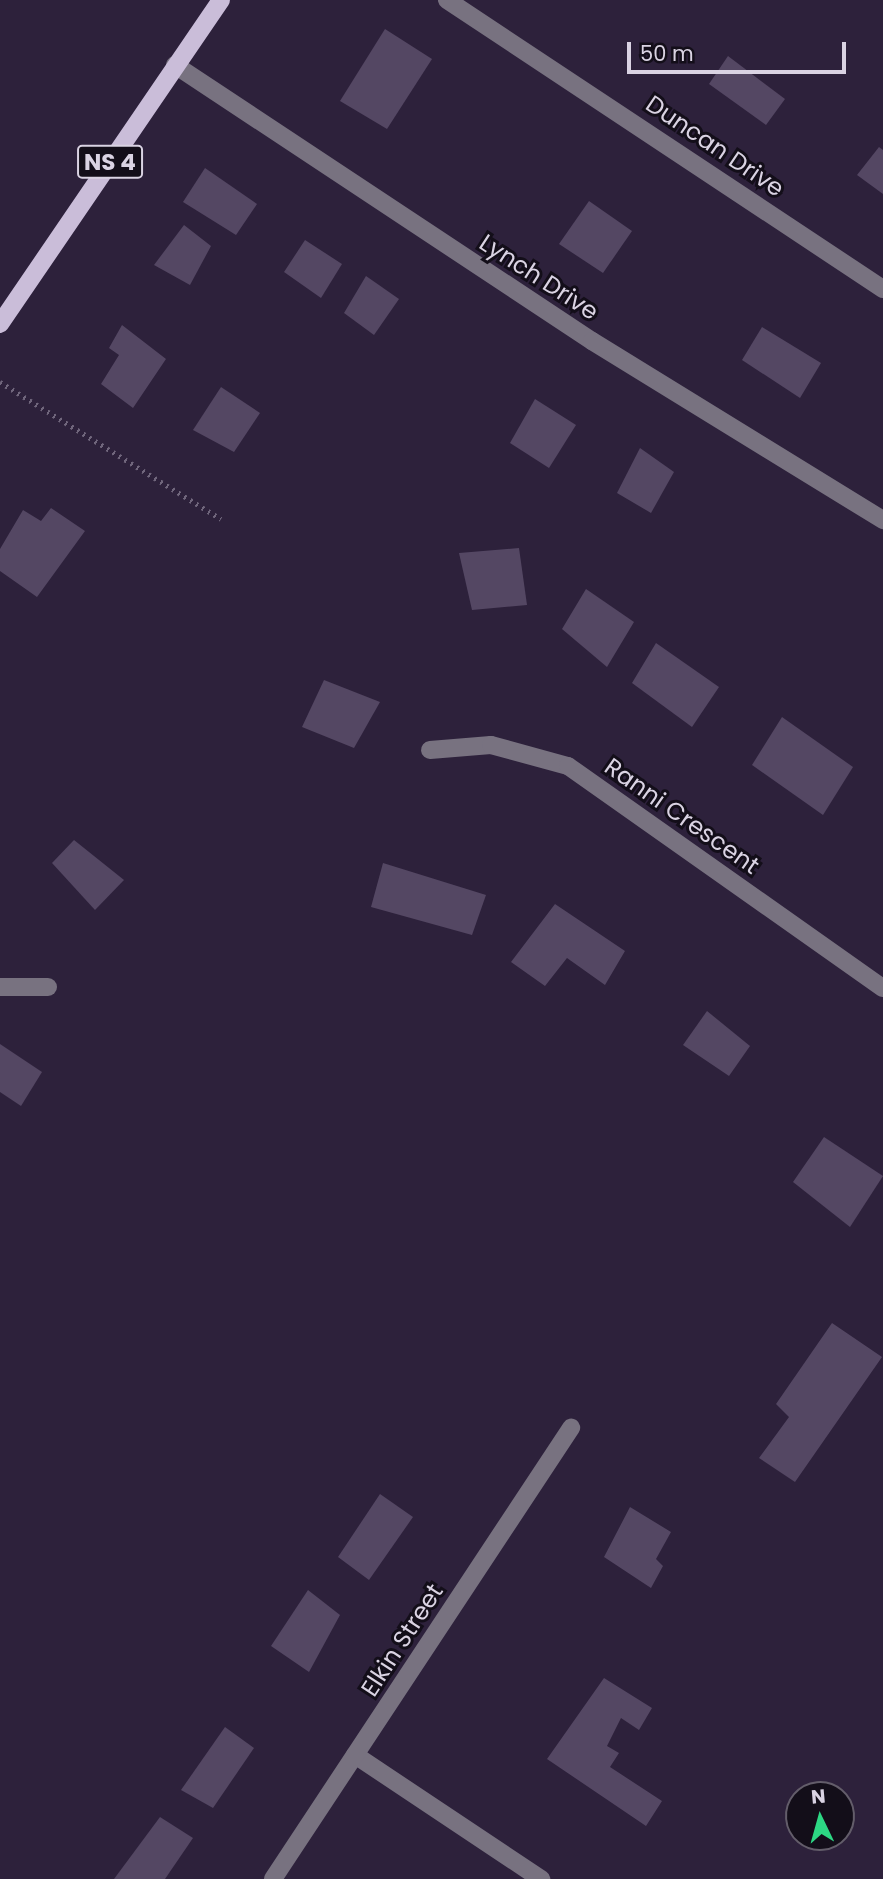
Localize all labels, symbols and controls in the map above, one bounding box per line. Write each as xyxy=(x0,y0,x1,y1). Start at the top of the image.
scale bar xyxy=(631,28,850,72)
text: 50 m xyxy=(640,39,694,68)
street label: Duncan Drive xyxy=(640,89,790,203)
road number: NS 4 xyxy=(77,142,143,182)
street label: Lynch Drive xyxy=(474,228,604,326)
street label: Ranni Crescent xyxy=(599,752,765,880)
street label: Elkin Street xyxy=(355,1578,449,1702)
north arrow xyxy=(785,1781,855,1851)
text: N xyxy=(810,1783,827,1811)

